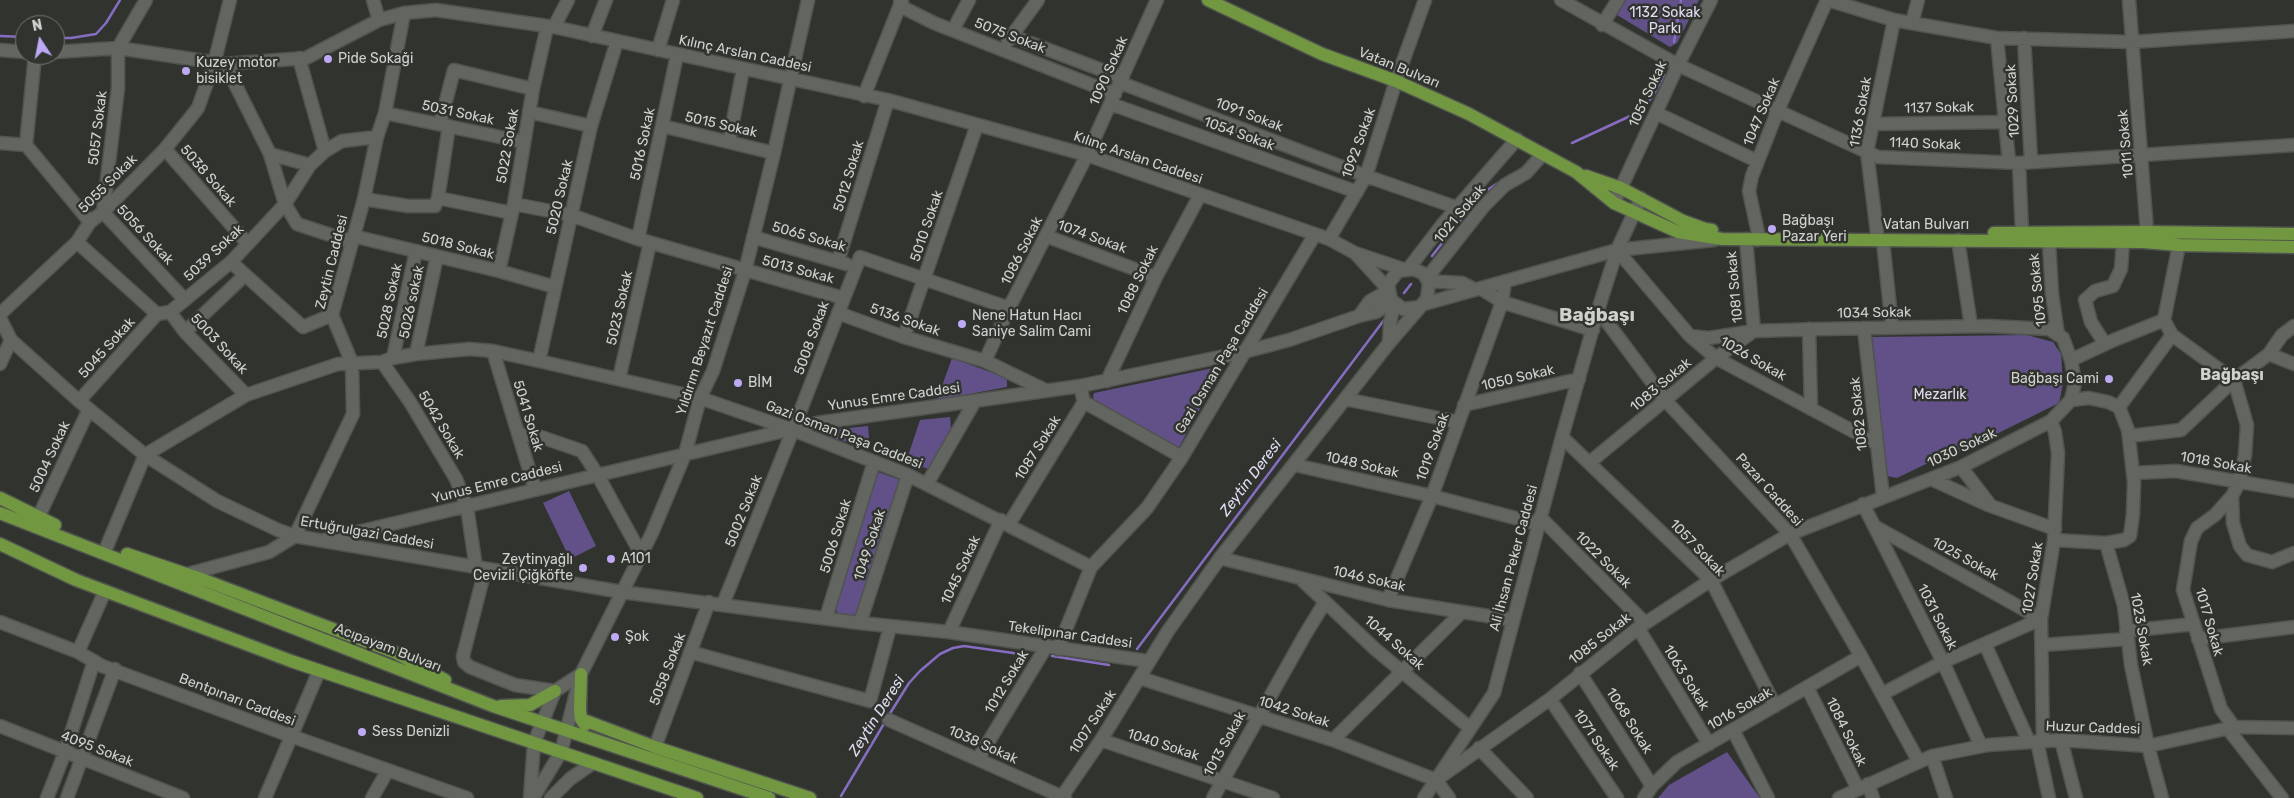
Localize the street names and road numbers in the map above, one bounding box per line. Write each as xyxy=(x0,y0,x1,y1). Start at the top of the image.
street label: 5075 Sokak xyxy=(972,15,1048,57)
street label: Kılınç Arslan Caddesi xyxy=(677,32,813,76)
street label: 1090 Sokak xyxy=(1086,34,1132,108)
street label: Vatan Bulvarı xyxy=(1356,44,1442,92)
street label: 1051 Sokak xyxy=(1625,58,1671,130)
street label: 1029 Sokak xyxy=(2003,64,2023,138)
street label: 1047 Sokak xyxy=(1740,75,1784,149)
street label: 1136 Sokak xyxy=(1847,76,1875,148)
street label: 5057 Sokak xyxy=(85,90,111,166)
street label: 1091 Sokak xyxy=(1213,94,1285,136)
street label: 5031 Sokak xyxy=(420,97,496,129)
street label: 1137 Sokak xyxy=(1904,99,1974,117)
street label: 5016 Sokak xyxy=(627,106,659,182)
street label: 1092 Sokak xyxy=(1339,106,1379,180)
street label: 5022 Sokak xyxy=(493,107,523,185)
street label: 5015 Sokak xyxy=(683,109,759,141)
street label: 1011 Sokak xyxy=(2115,109,2137,179)
street label: 1054 Sokak xyxy=(1201,113,1277,155)
street label: Kılınç Arslan Caddesi xyxy=(1071,128,1205,188)
street label: 1140 Sokak xyxy=(1889,134,1961,154)
street label: 5012 Sokak xyxy=(830,138,868,214)
street label: 5038 Sokak xyxy=(176,142,240,210)
street label: 5055 Sokak xyxy=(75,151,141,217)
street label: 5020 Sokak xyxy=(543,158,577,236)
street label: 1021 Sokak xyxy=(1431,181,1489,247)
street label: 5010 Sokak xyxy=(907,188,947,264)
street label: 5056 Sokak xyxy=(113,201,177,269)
street label: Zeytin Caddesi xyxy=(312,213,352,311)
street label: 1086 Sokak xyxy=(998,214,1046,288)
street label: 1074 Sokak xyxy=(1055,217,1129,257)
street label: Vatan Bulvarı xyxy=(1883,217,1969,233)
street label: 5065 Sokak xyxy=(770,218,848,256)
street label: 5039 Sokak xyxy=(180,221,248,285)
street label: 5018 Sokak xyxy=(420,229,496,263)
street label: 1088 Sokak xyxy=(1114,243,1162,317)
street label: 1081 Sokak xyxy=(1723,250,1747,324)
street label: 5013 Sokak xyxy=(760,252,836,288)
street label: 1095 Sokak xyxy=(2026,252,2050,328)
street label: 5028 Sokak xyxy=(374,262,406,340)
street label: 5026 sokak xyxy=(396,264,428,340)
street label: Yıldırım Beyazıt Caddesi xyxy=(673,264,737,418)
street label: 5023 Sokak xyxy=(603,269,637,347)
street label: Gazi Osman Paşa Caddesi xyxy=(1172,285,1272,437)
street label: 5008 Sokak xyxy=(791,299,833,377)
street label: 5136 Sokak xyxy=(868,300,942,340)
street label: 1034 Sokak xyxy=(1837,304,1911,322)
street label: 5003 Sokak xyxy=(187,310,251,378)
street label: 5045 Sokak xyxy=(75,314,139,382)
street label: 1026 Sokak xyxy=(1717,333,1789,385)
street label: 1083 Sokak xyxy=(1627,355,1695,415)
street label: 1050 Sokak xyxy=(1480,361,1556,395)
street label: 1082 Sokak xyxy=(1847,376,1871,452)
street label: 5041 Sokak xyxy=(509,378,547,454)
street label: Yunus Emre Caddesi xyxy=(827,379,961,415)
street label: 5042 Sokak xyxy=(414,388,468,462)
street label: Gazi Osman Paşa Caddesi xyxy=(763,397,925,473)
street label: 1019 Sokak xyxy=(1413,411,1453,483)
street label: 1087 Sokak xyxy=(1011,413,1065,483)
street label: 5004 Sokak xyxy=(26,419,74,495)
street label: 1030 Sokak xyxy=(1925,425,1999,471)
street label: 1048 Sokak xyxy=(1324,448,1400,482)
street label: 1018 Sokak xyxy=(2179,448,2253,478)
street label: Pazar Caddesi xyxy=(1732,450,1806,530)
street label: Yunus Emre Caddesi xyxy=(430,459,564,507)
street label: 5002 Sokak xyxy=(722,472,766,550)
street label: Ali İhsan Peker Caddesi xyxy=(1486,483,1542,633)
street label: 5006 Sokak xyxy=(817,497,855,575)
street label: 1049 Sokak xyxy=(851,507,889,583)
street label: Ertuğrulgazi Caddesi xyxy=(299,513,435,553)
street label: 1057 Sokak xyxy=(1666,516,1728,580)
street label: 1022 Sokak xyxy=(1571,528,1635,592)
street label: 1045 Sokak xyxy=(938,533,984,607)
street label: 1025 Sokak xyxy=(1929,534,2001,584)
street label: 1027 Sokak xyxy=(2019,541,2047,615)
street label: 1046 Sokak xyxy=(1331,562,1407,596)
street label: 1031 Sokak xyxy=(1913,581,1961,653)
street label: 1017 Sokak xyxy=(2191,586,2227,658)
street label: 1023 Sokak xyxy=(2126,591,2156,667)
street label: 1085 Sokak xyxy=(1566,610,1634,668)
street label: 1044 Sokak xyxy=(1360,612,1428,674)
street label: Tekelipınar Caddesi xyxy=(1007,618,1133,652)
street label: Acıpayam Bulvarı xyxy=(332,620,444,676)
street label: 5058 Sokak xyxy=(646,630,690,708)
street label: 1063 Sokak xyxy=(1659,642,1713,714)
street label: 1012 Sokak xyxy=(981,647,1033,717)
street label: Bentpınarı Caddesi xyxy=(176,670,298,730)
street label: 1016 Sokak xyxy=(1705,684,1775,734)
street label: 1068 Sokak xyxy=(1602,685,1656,757)
street label: 1007 Sokak xyxy=(1066,687,1120,757)
street label: 1042 Sokak xyxy=(1256,693,1332,731)
street label: 1084 Sokak xyxy=(1822,695,1870,769)
street label: 1071 Sokak xyxy=(1569,706,1623,774)
street label: 1013 Sokak xyxy=(1200,709,1250,779)
street label: Huzur Caddesi xyxy=(2045,718,2141,738)
street label: 1038 Sokak xyxy=(946,722,1020,768)
street label: 1040 Sokak xyxy=(1125,725,1201,765)
street label: 4095 Sokak xyxy=(58,727,136,771)

